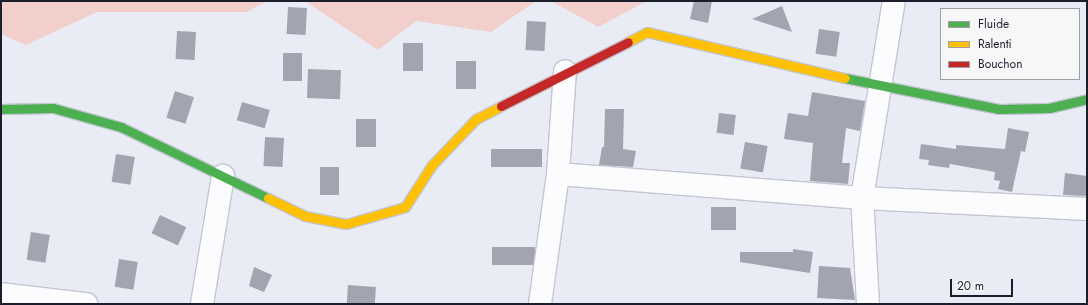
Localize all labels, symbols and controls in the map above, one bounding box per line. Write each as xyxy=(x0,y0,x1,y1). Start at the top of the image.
legend xyxy=(940,8,1080,80)
text: Fluide xyxy=(978,15,1009,33)
text: Ralenti xyxy=(978,35,1012,53)
text: Bouchon xyxy=(978,55,1022,73)
scale bar xyxy=(952,271,1015,297)
text: 20 m xyxy=(957,277,984,295)

